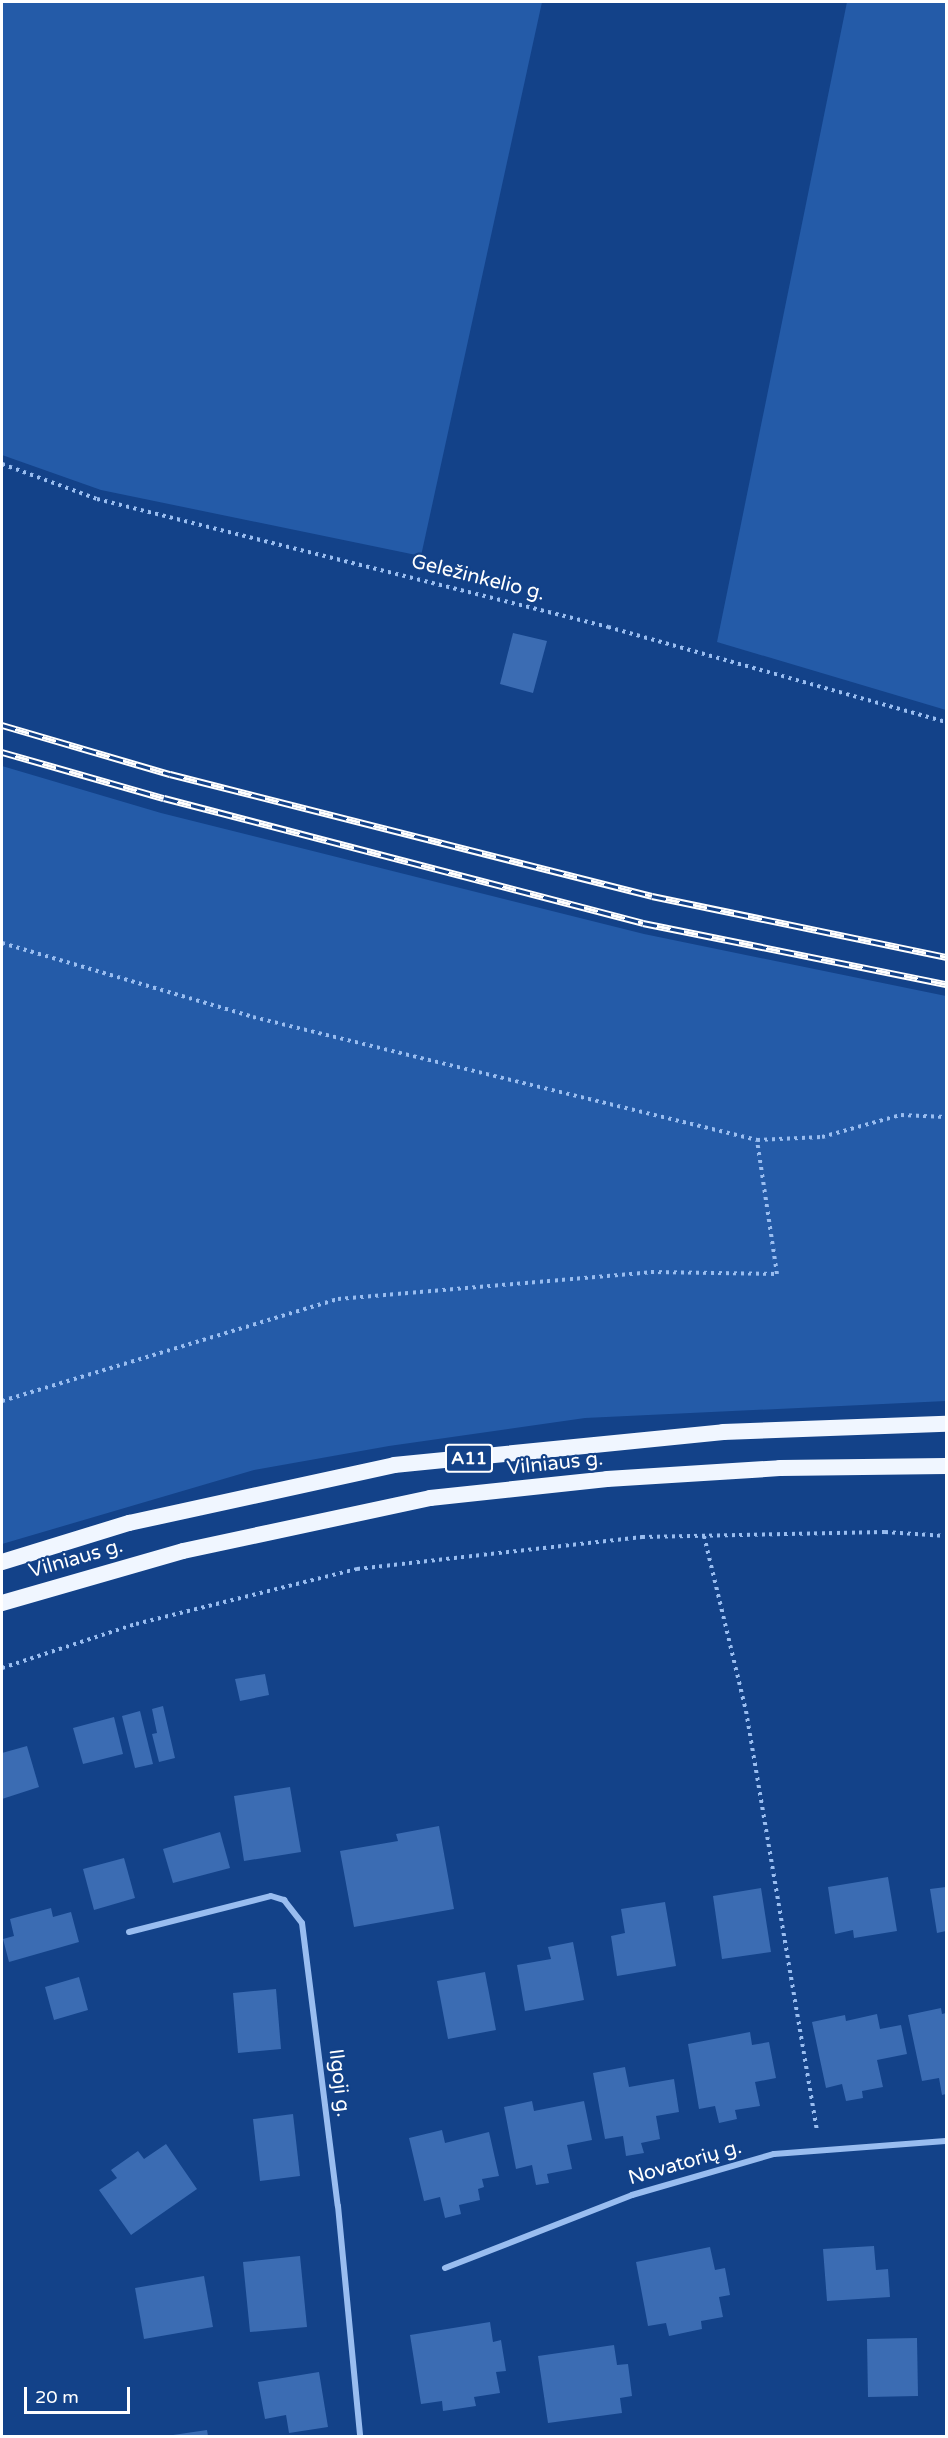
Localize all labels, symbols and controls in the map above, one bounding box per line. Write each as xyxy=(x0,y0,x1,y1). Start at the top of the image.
street label: Geležinkelio g. xyxy=(409,550,547,606)
road number: A11 xyxy=(444,1443,494,1473)
street label: Vilniaus g. xyxy=(506,1447,604,1481)
street label: Vilniaus g. xyxy=(26,1534,126,1584)
street label: Ilgoji g. xyxy=(323,2048,355,2118)
street label: Novatorių g. xyxy=(626,2135,744,2191)
scale bar xyxy=(27,2375,134,2413)
text: 20 m xyxy=(35,2386,79,2408)

